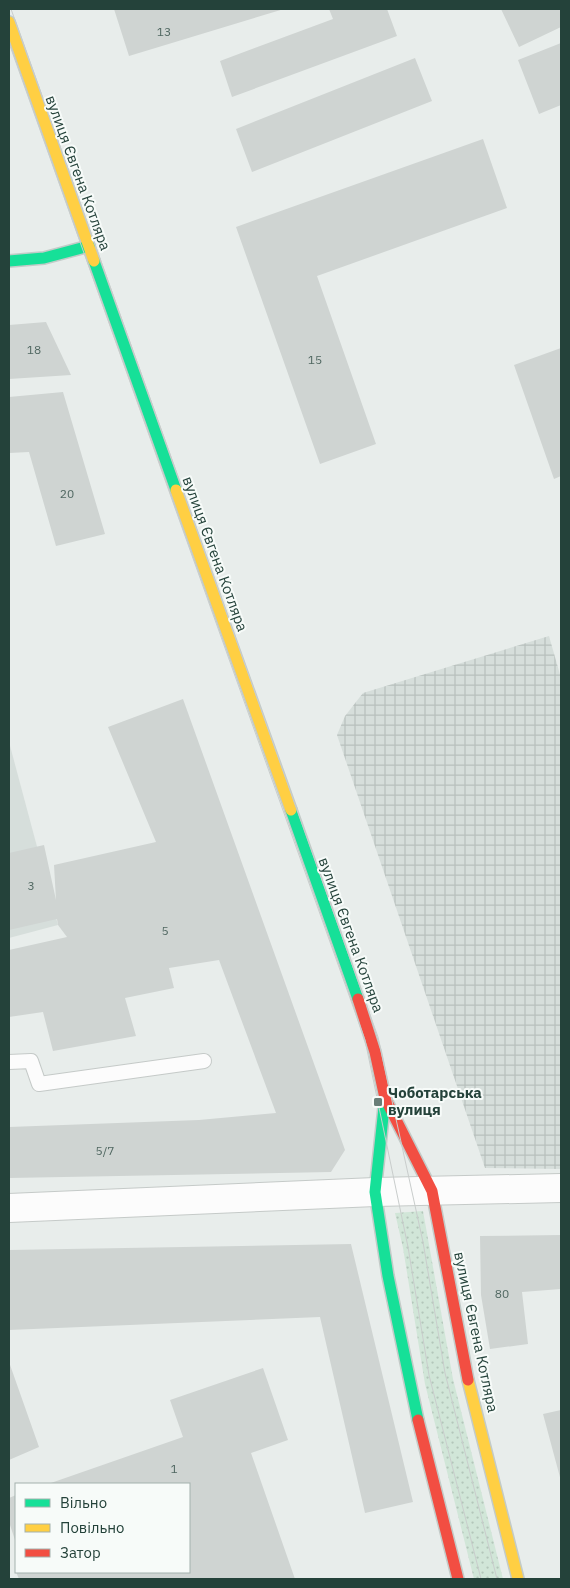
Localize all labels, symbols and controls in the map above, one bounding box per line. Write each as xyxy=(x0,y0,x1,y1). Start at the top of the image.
house number: 13 xyxy=(157,24,171,39)
street label: вулиця Євгена Котляра xyxy=(42,93,115,253)
house number: 18 xyxy=(27,342,41,357)
house number: 15 xyxy=(308,352,322,367)
street label: вулиця Євгена Котляра xyxy=(179,474,252,634)
house number: 20 xyxy=(60,486,74,501)
street label: вулиця Євгена Котляра xyxy=(315,855,388,1015)
house number: 3 xyxy=(27,878,35,893)
house number: 5 xyxy=(161,923,169,938)
place label: Чоботарська вулиця xyxy=(388,1083,482,1119)
marker: Чоботарська вулиця xyxy=(372,1096,384,1108)
house number: 5/7 xyxy=(96,1143,115,1158)
street label: вулиця Євгена Котляра xyxy=(450,1250,503,1414)
house number: 80 xyxy=(495,1286,509,1301)
house number: 1 xyxy=(170,1461,178,1476)
legend xyxy=(15,1483,190,1573)
text: Вільно xyxy=(60,1493,107,1512)
text: Повільно xyxy=(60,1518,124,1537)
text: Затор xyxy=(60,1543,101,1562)

